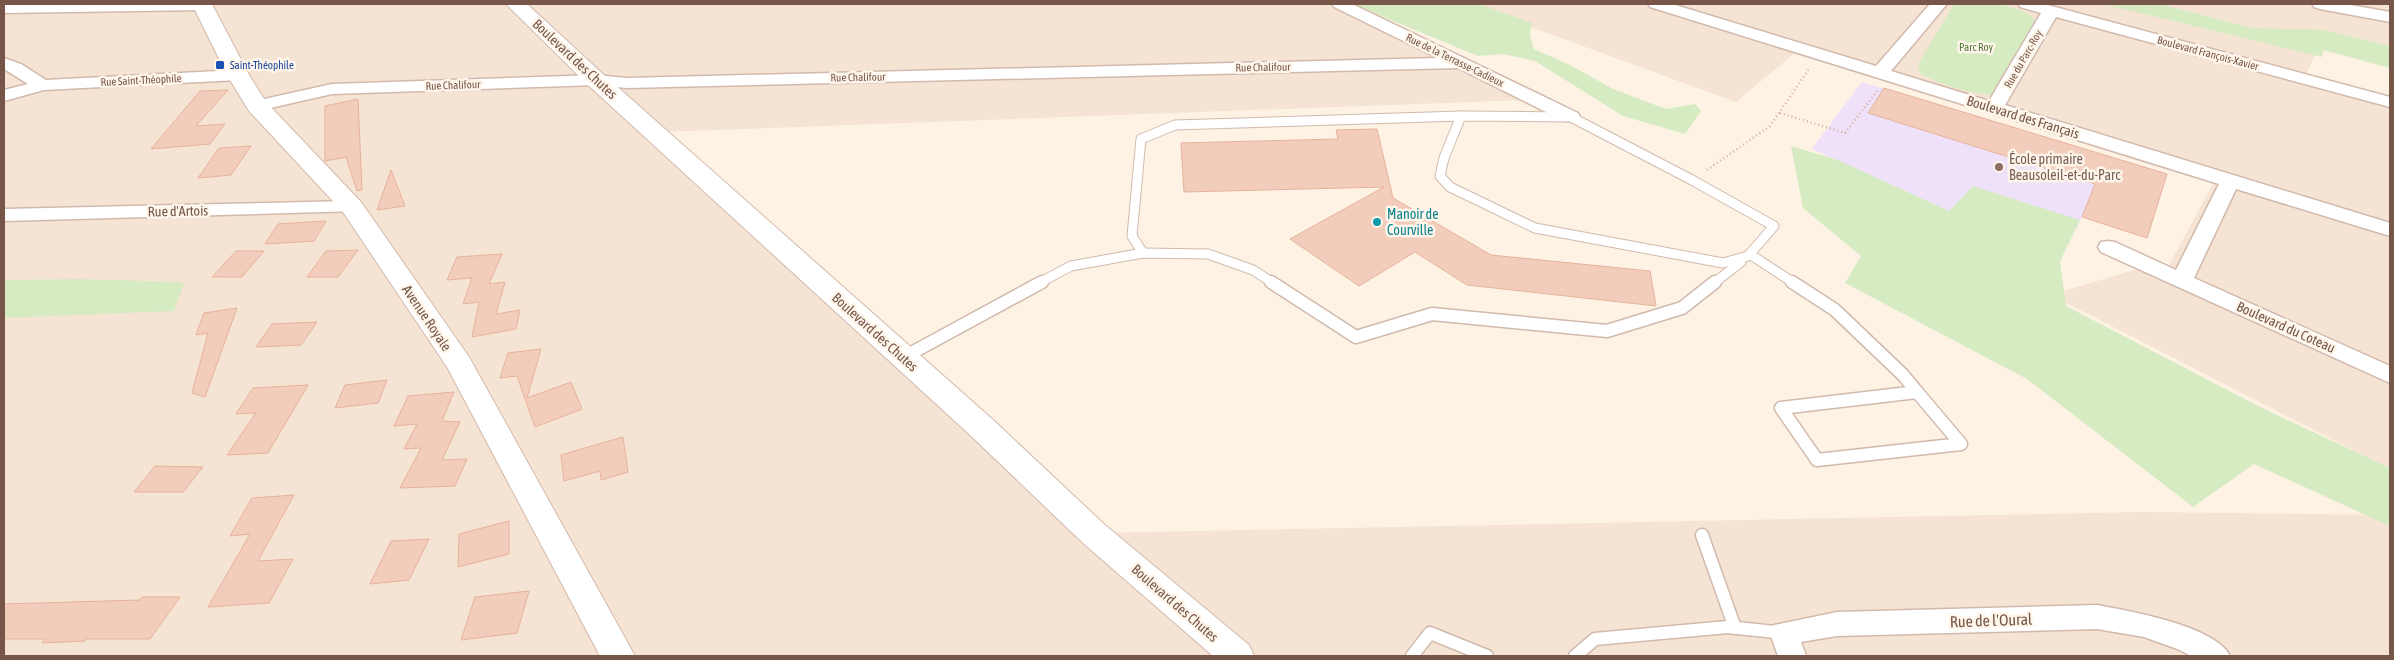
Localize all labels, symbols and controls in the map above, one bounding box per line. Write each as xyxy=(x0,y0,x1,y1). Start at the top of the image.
street label: Boulevard des Chutes xyxy=(530,16,621,102)
street label: Rue du Parc-Roy xyxy=(2002,28,2045,90)
street label: Rue de la Terrasse-Cadieux xyxy=(1404,31,1506,89)
street label: Boulevard François-Xavier xyxy=(2156,34,2261,72)
park label: Parc Roy xyxy=(1959,41,1994,53)
marker: Saint-Théophile xyxy=(214,59,226,71)
place label: Saint-Théophile xyxy=(230,59,294,71)
street label: Rue Chalifour xyxy=(1235,61,1291,73)
street label: Rue Chalifour xyxy=(830,71,886,83)
street label: Rue Saint-Théophile xyxy=(100,72,182,88)
street label: Rue Chalifour xyxy=(425,78,481,92)
street label: Boulevard des Français xyxy=(1965,92,2081,142)
place label: École primaire Beausoleil-et-du-Parc xyxy=(2009,151,2121,183)
marker: École primaire Beausoleil-et-du-Parc xyxy=(1993,161,2005,173)
street label: Rue d'Artois xyxy=(148,202,208,220)
place label: Manoir de Courville xyxy=(1387,206,1439,238)
marker: Manoir de Courville xyxy=(1371,216,1383,228)
street label: Avenue Royale xyxy=(399,282,455,354)
street label: Boulevard des Chutes xyxy=(829,289,921,375)
street label: Boulevard du Coteau xyxy=(2234,298,2338,356)
street label: Boulevard des Chutes xyxy=(1128,561,1222,645)
street label: Rue de l'Oural xyxy=(1950,610,2033,630)

